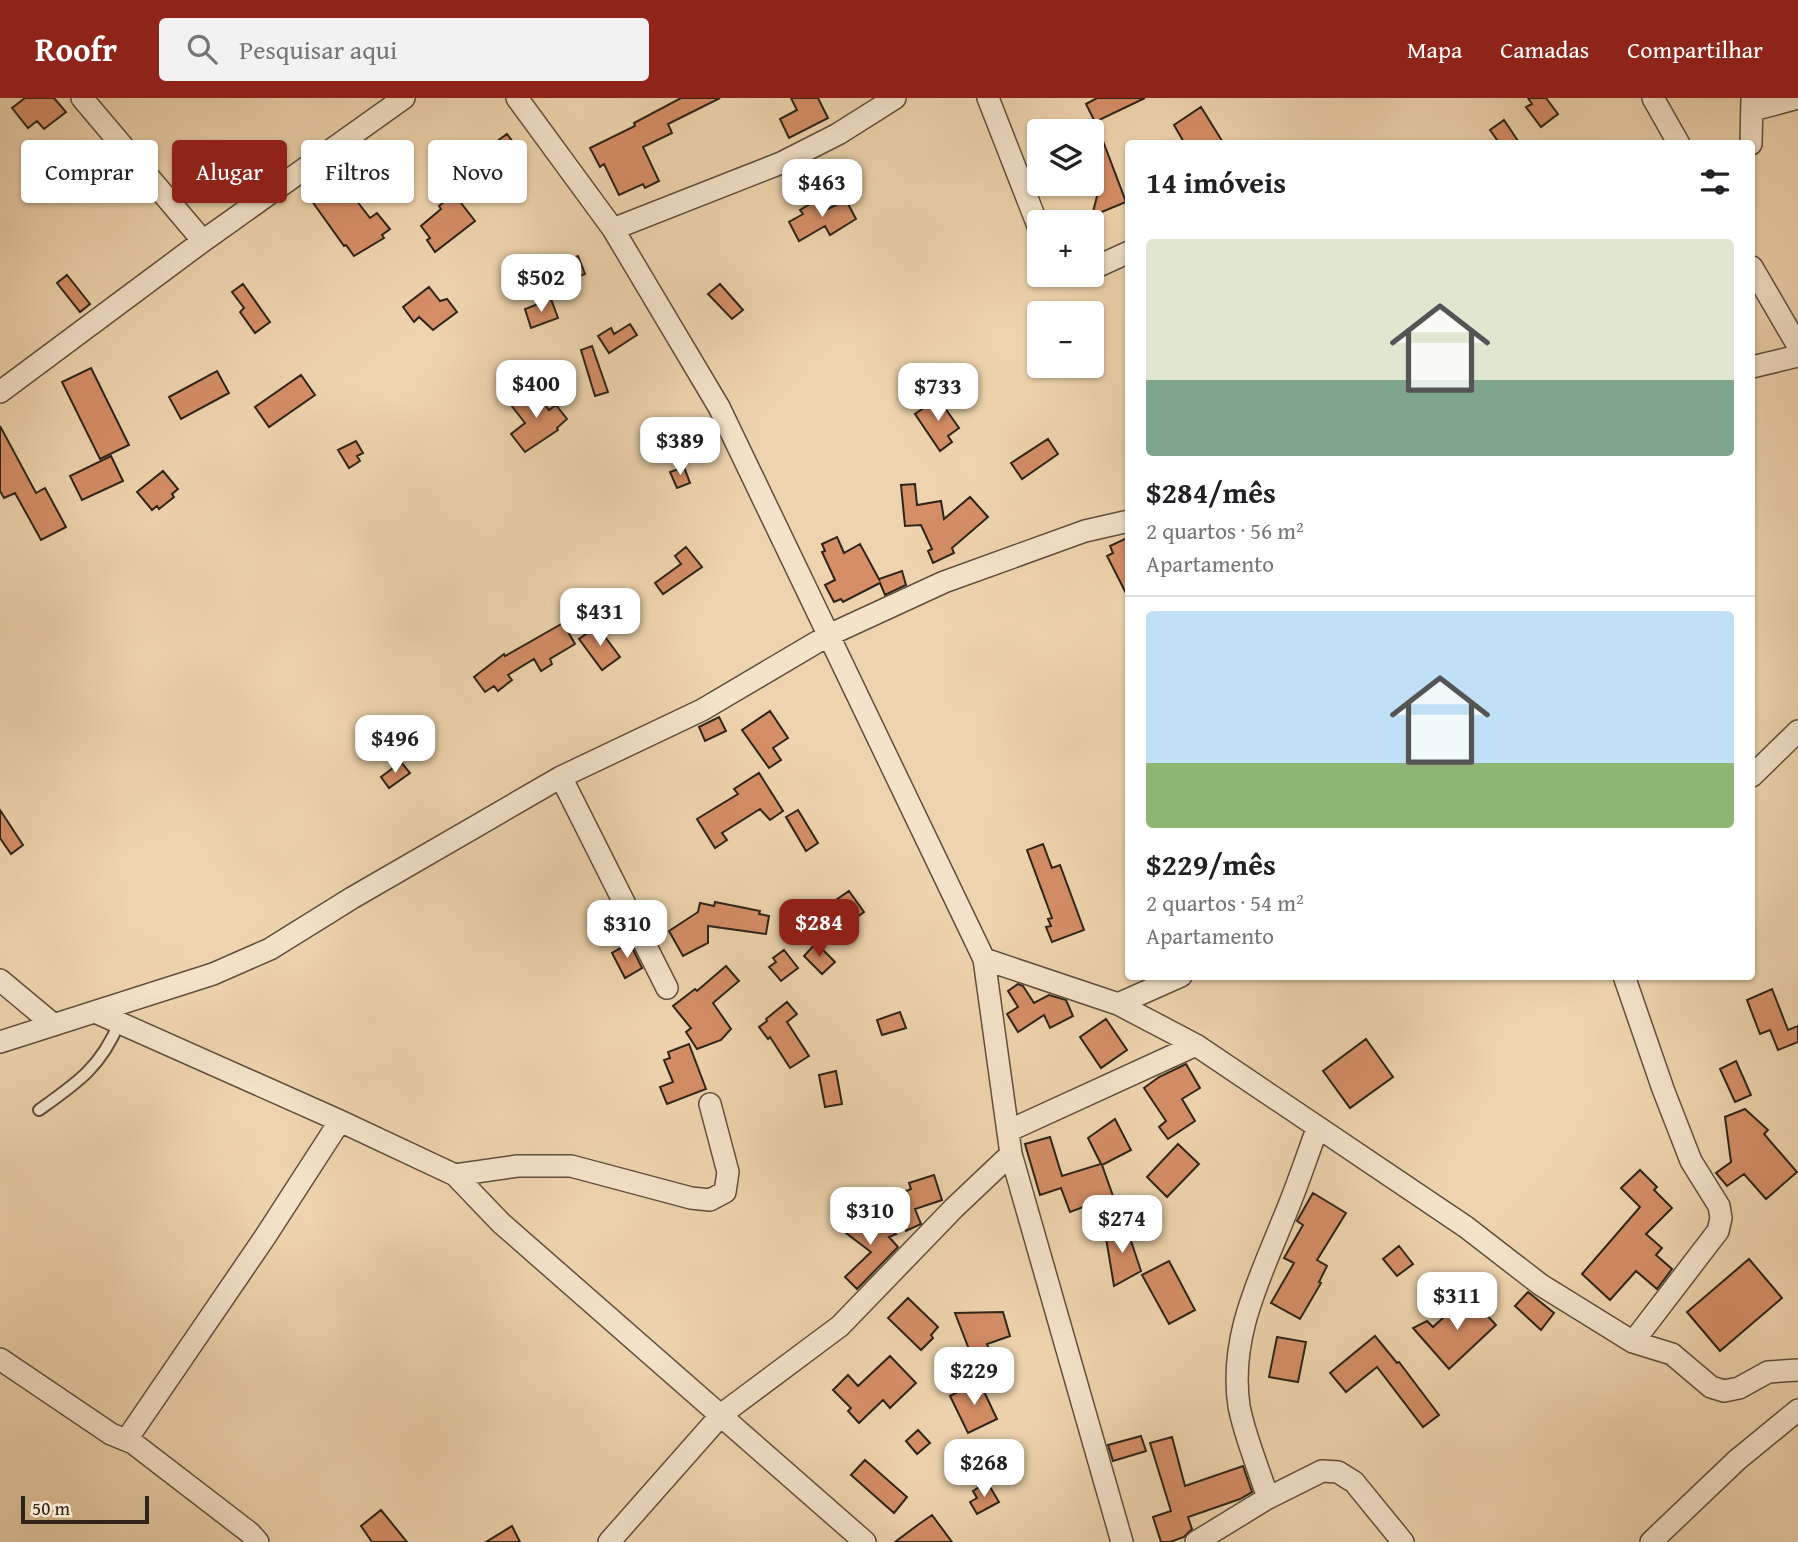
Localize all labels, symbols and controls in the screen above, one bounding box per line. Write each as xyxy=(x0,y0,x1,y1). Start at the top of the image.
search box xyxy=(159,18,649,81)
text: Roofr xyxy=(35,25,117,73)
icon: search xyxy=(183,30,221,68)
text: Pesquisar aqui xyxy=(239,30,397,69)
text: Mapa xyxy=(1407,32,1462,67)
text: Camadas xyxy=(1500,32,1589,67)
text: Compartilhar xyxy=(1627,32,1763,67)
map controls xyxy=(1027,119,1104,378)
button: layers xyxy=(1027,119,1104,196)
chip: Comprar xyxy=(21,140,158,203)
chip: Alugar xyxy=(172,140,287,203)
chip: Filtros xyxy=(301,140,414,203)
chip: Novo xyxy=(428,140,527,203)
pin: $463 xyxy=(781,159,863,219)
text: 14 imóveis xyxy=(1146,160,1286,204)
icon: filters xyxy=(1696,163,1734,201)
text: $463 xyxy=(798,165,846,198)
button: + xyxy=(1027,210,1104,287)
pin: $502 xyxy=(500,254,582,314)
text: $502 xyxy=(517,260,565,293)
icon: home xyxy=(1377,285,1503,411)
button: − xyxy=(1027,301,1104,378)
pin: $400 xyxy=(495,360,577,420)
pin: $733 xyxy=(897,364,979,423)
text: $400 xyxy=(512,366,560,399)
text: $733 xyxy=(914,369,962,402)
pin: $389 xyxy=(639,418,721,477)
text: $389 xyxy=(656,423,704,456)
text: $284/mês xyxy=(1146,470,1276,514)
text: 2 quartos · 56 m² xyxy=(1146,514,1304,547)
text: Apartamento xyxy=(1146,547,1274,580)
pin: $431 xyxy=(559,588,641,648)
text: $431 xyxy=(576,594,624,627)
icon: home xyxy=(1377,657,1503,783)
pin: $496 xyxy=(354,716,436,775)
text: $496 xyxy=(371,721,419,754)
text: $229/mês xyxy=(1146,842,1276,886)
text: 2 quartos · 54 m² xyxy=(1146,886,1304,919)
pin: $310 xyxy=(586,900,668,960)
pin: $284 xyxy=(778,900,860,959)
text: $284 xyxy=(795,905,843,938)
text: $310 xyxy=(603,906,651,939)
text: Apartamento xyxy=(1146,919,1274,952)
pin: $310 xyxy=(829,1188,911,1247)
text: $310 xyxy=(846,1193,894,1226)
pin: $274 xyxy=(1081,1196,1163,1255)
text: $274 xyxy=(1098,1201,1146,1234)
pin: $311 xyxy=(1416,1272,1498,1332)
text: $311 xyxy=(1433,1278,1481,1311)
pin: $229 xyxy=(933,1348,1015,1407)
text: $229 xyxy=(950,1353,998,1386)
pin: $268 xyxy=(943,1440,1025,1499)
text: $268 xyxy=(960,1445,1008,1478)
scale bar xyxy=(21,1493,149,1525)
text: 50 m xyxy=(32,1494,70,1522)

